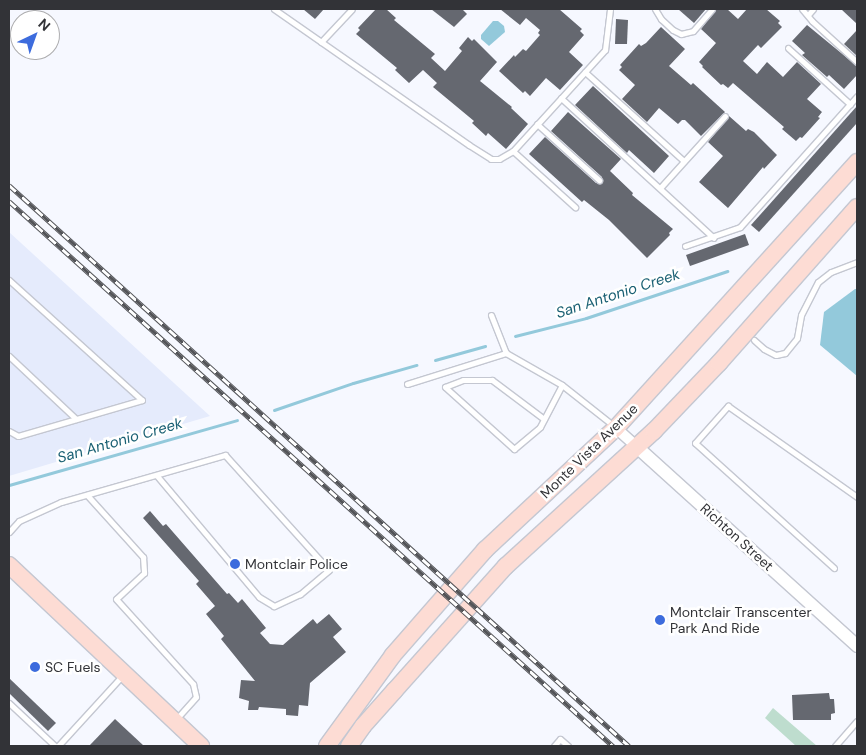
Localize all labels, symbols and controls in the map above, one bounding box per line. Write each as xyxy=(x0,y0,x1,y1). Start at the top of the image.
north arrow xyxy=(10,10,60,60)
text: N xyxy=(35,14,54,35)
water label: San Antonio Creek xyxy=(554,265,682,323)
street label: Monte Vista Avenue xyxy=(537,400,641,502)
water label: San Antonio Creek xyxy=(55,415,185,467)
street label: Richton Street xyxy=(697,500,777,574)
place label: Montclair Police xyxy=(245,556,348,572)
marker: Montclair Police xyxy=(229,558,241,570)
place label: Montclair Transcenter Park And Ride xyxy=(670,604,812,636)
marker: Montclair Transcenter Park And Ride xyxy=(654,614,666,626)
place label: SC Fuels xyxy=(45,659,100,675)
marker: SC Fuels xyxy=(29,661,41,673)

